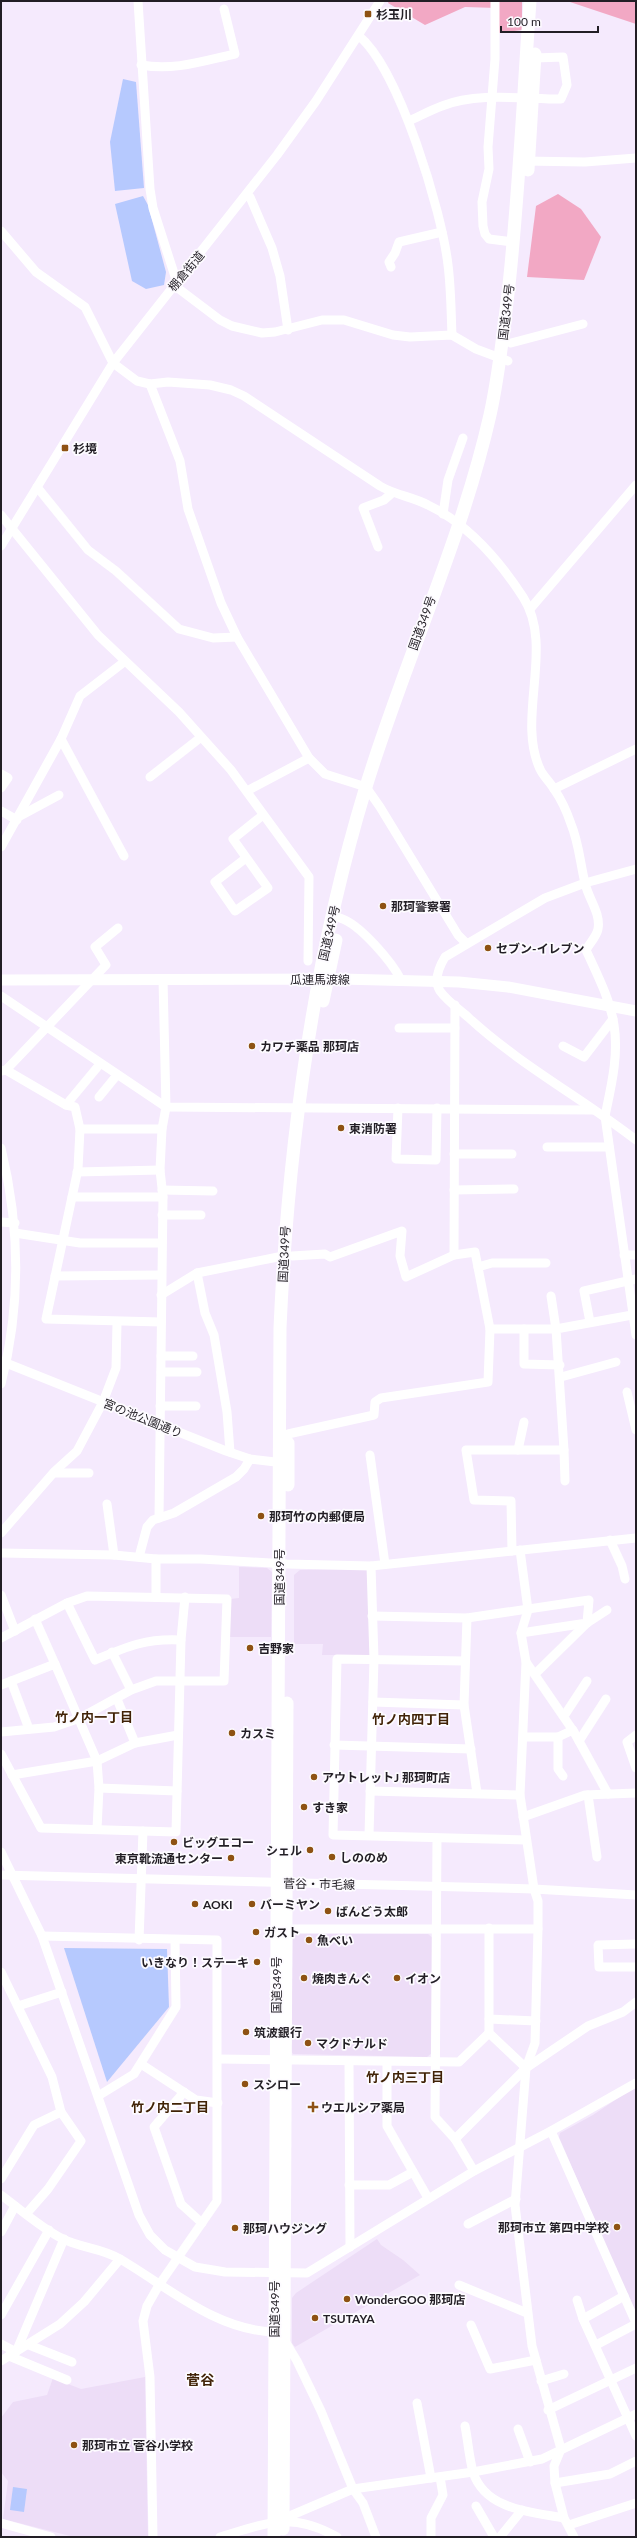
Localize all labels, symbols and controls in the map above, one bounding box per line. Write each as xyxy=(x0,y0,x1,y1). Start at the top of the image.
place label: 杉玉川 xyxy=(376,7,412,22)
scale bar xyxy=(501,8,598,34)
marker: 杉玉川 xyxy=(363,9,373,19)
text: 100 m xyxy=(507,14,541,29)
street label: 棚倉街道 xyxy=(165,248,207,294)
street label: 国道349号 xyxy=(495,283,517,341)
place label: 杉境 xyxy=(73,441,97,456)
marker: 杉境 xyxy=(60,443,70,453)
street label: 国道349号 xyxy=(405,594,439,652)
place label: 那珂警察署 xyxy=(391,899,451,914)
marker: 那珂警察署 xyxy=(378,901,388,911)
street label: 国道349号 xyxy=(315,904,343,962)
place label: セブン-イレブン xyxy=(496,941,584,956)
marker: セブン-イレブン xyxy=(483,943,493,953)
street label: 瓜連馬渡線 xyxy=(290,972,350,987)
place label: カワチ薬品 那珂店 xyxy=(260,1039,359,1054)
marker: カワチ薬品 那珂店 xyxy=(247,1041,257,1051)
place label: 東消防署 xyxy=(349,1121,397,1136)
marker: 東消防署 xyxy=(336,1123,346,1133)
street label: 国道349号 xyxy=(275,1225,293,1283)
street label: 宮の池公園通り xyxy=(101,1395,185,1441)
place label: 那珂竹の内郵便局 xyxy=(269,1509,365,1524)
marker: 那珂竹の内郵便局 xyxy=(256,1511,266,1521)
street label: 国道349号 xyxy=(272,1549,287,1605)
place label: 吉野家 xyxy=(258,1641,294,1656)
marker: 吉野家 xyxy=(245,1643,255,1653)
district label: 竹ノ内一丁目 xyxy=(55,1709,133,1725)
district label: 竹ノ内四丁目 xyxy=(372,1711,450,1727)
place label: カスミ xyxy=(240,1726,276,1741)
marker: カスミ xyxy=(227,1728,237,1738)
place label: アウトレットJ 那珂町店 xyxy=(322,1770,450,1785)
marker: アウトレットJ 那珂町店 xyxy=(309,1772,319,1782)
place label: すき家 xyxy=(312,1800,348,1815)
marker: すき家 xyxy=(299,1802,309,1812)
place label: ビッグエコー xyxy=(182,1835,254,1850)
marker: ビッグエコー xyxy=(169,1837,179,1847)
place label: シェル xyxy=(266,1843,302,1858)
marker: シェル xyxy=(305,1845,315,1855)
place label: しののめ xyxy=(340,1850,388,1865)
place label: 東京靴流通センター xyxy=(115,1851,223,1866)
marker: しののめ xyxy=(327,1852,337,1862)
marker: 東京靴流通センター xyxy=(226,1853,236,1863)
street label: 菅谷・市毛線 xyxy=(283,1876,355,1892)
place label: AOKI xyxy=(202,1897,233,1912)
place label: バーミヤン xyxy=(260,1897,320,1912)
marker: AOKI xyxy=(190,1899,200,1909)
marker: バーミヤン xyxy=(247,1899,257,1909)
place label: ばんどう太郎 xyxy=(336,1904,408,1919)
marker: ばんどう太郎 xyxy=(323,1906,333,1916)
place label: ガスト xyxy=(264,1925,300,1940)
marker: ガスト xyxy=(251,1927,261,1937)
place label: 魚べい xyxy=(317,1933,353,1948)
marker: 魚べい xyxy=(304,1935,314,1945)
place label: いきなり！ステーキ xyxy=(141,1955,249,1970)
marker: いきなり！ステーキ xyxy=(252,1957,262,1967)
street label: 国道349号 xyxy=(269,1957,284,2013)
place label: 焼肉きんぐ xyxy=(312,1971,372,1986)
place label: イオン xyxy=(405,1971,441,1986)
marker: 焼肉きんぐ xyxy=(299,1973,309,1983)
marker: イオン xyxy=(392,1973,402,1983)
place label: 筑波銀行 xyxy=(254,2025,302,2040)
marker: 筑波銀行 xyxy=(241,2027,251,2037)
place label: マクドナルド xyxy=(316,2036,388,2051)
marker: マクドナルド xyxy=(303,2038,313,2048)
district label: 竹ノ内三丁目 xyxy=(366,2069,444,2085)
place label: スシロー xyxy=(253,2077,301,2092)
marker: スシロー xyxy=(240,2079,250,2089)
district label: 竹ノ内二丁目 xyxy=(131,2099,209,2115)
place label: ウエルシア薬局 xyxy=(321,2100,405,2115)
marker: ウエルシア薬局 xyxy=(308,2102,318,2112)
place label: 那珂市立 第四中学校 xyxy=(498,2220,609,2235)
place label: 那珂ハウジング xyxy=(243,2221,327,2236)
marker: 那珂市立 第四中学校 xyxy=(612,2222,622,2232)
marker: 那珂ハウジング xyxy=(230,2223,240,2233)
street label: 国道349号 xyxy=(267,2281,282,2337)
place label: WonderGOO 那珂店 xyxy=(355,2292,465,2307)
marker: WonderGOO 那珂店 xyxy=(342,2294,352,2304)
place label: TSUTAYA xyxy=(323,2311,375,2326)
marker: TSUTAYA xyxy=(310,2313,320,2323)
district label: 菅谷 xyxy=(186,2371,215,2388)
place label: 那珂市立 菅谷小学校 xyxy=(82,2438,193,2453)
marker: 那珂市立 菅谷小学校 xyxy=(69,2440,79,2450)

